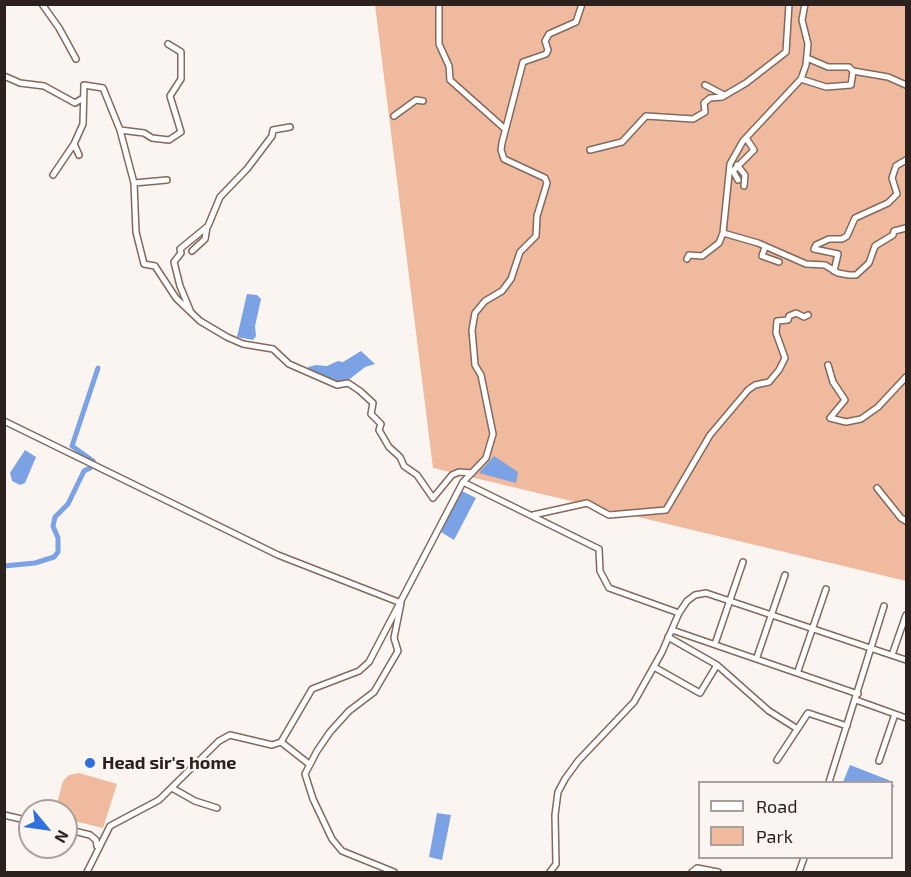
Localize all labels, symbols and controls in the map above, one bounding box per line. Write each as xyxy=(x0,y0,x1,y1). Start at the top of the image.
place label: Head sir's home xyxy=(102,752,236,774)
marker: Head sir's home xyxy=(83,756,97,770)
legend xyxy=(698,781,893,859)
text: Road xyxy=(756,795,797,817)
north arrow xyxy=(18,799,78,859)
text: Park xyxy=(756,825,793,847)
text: N xyxy=(51,827,74,847)

